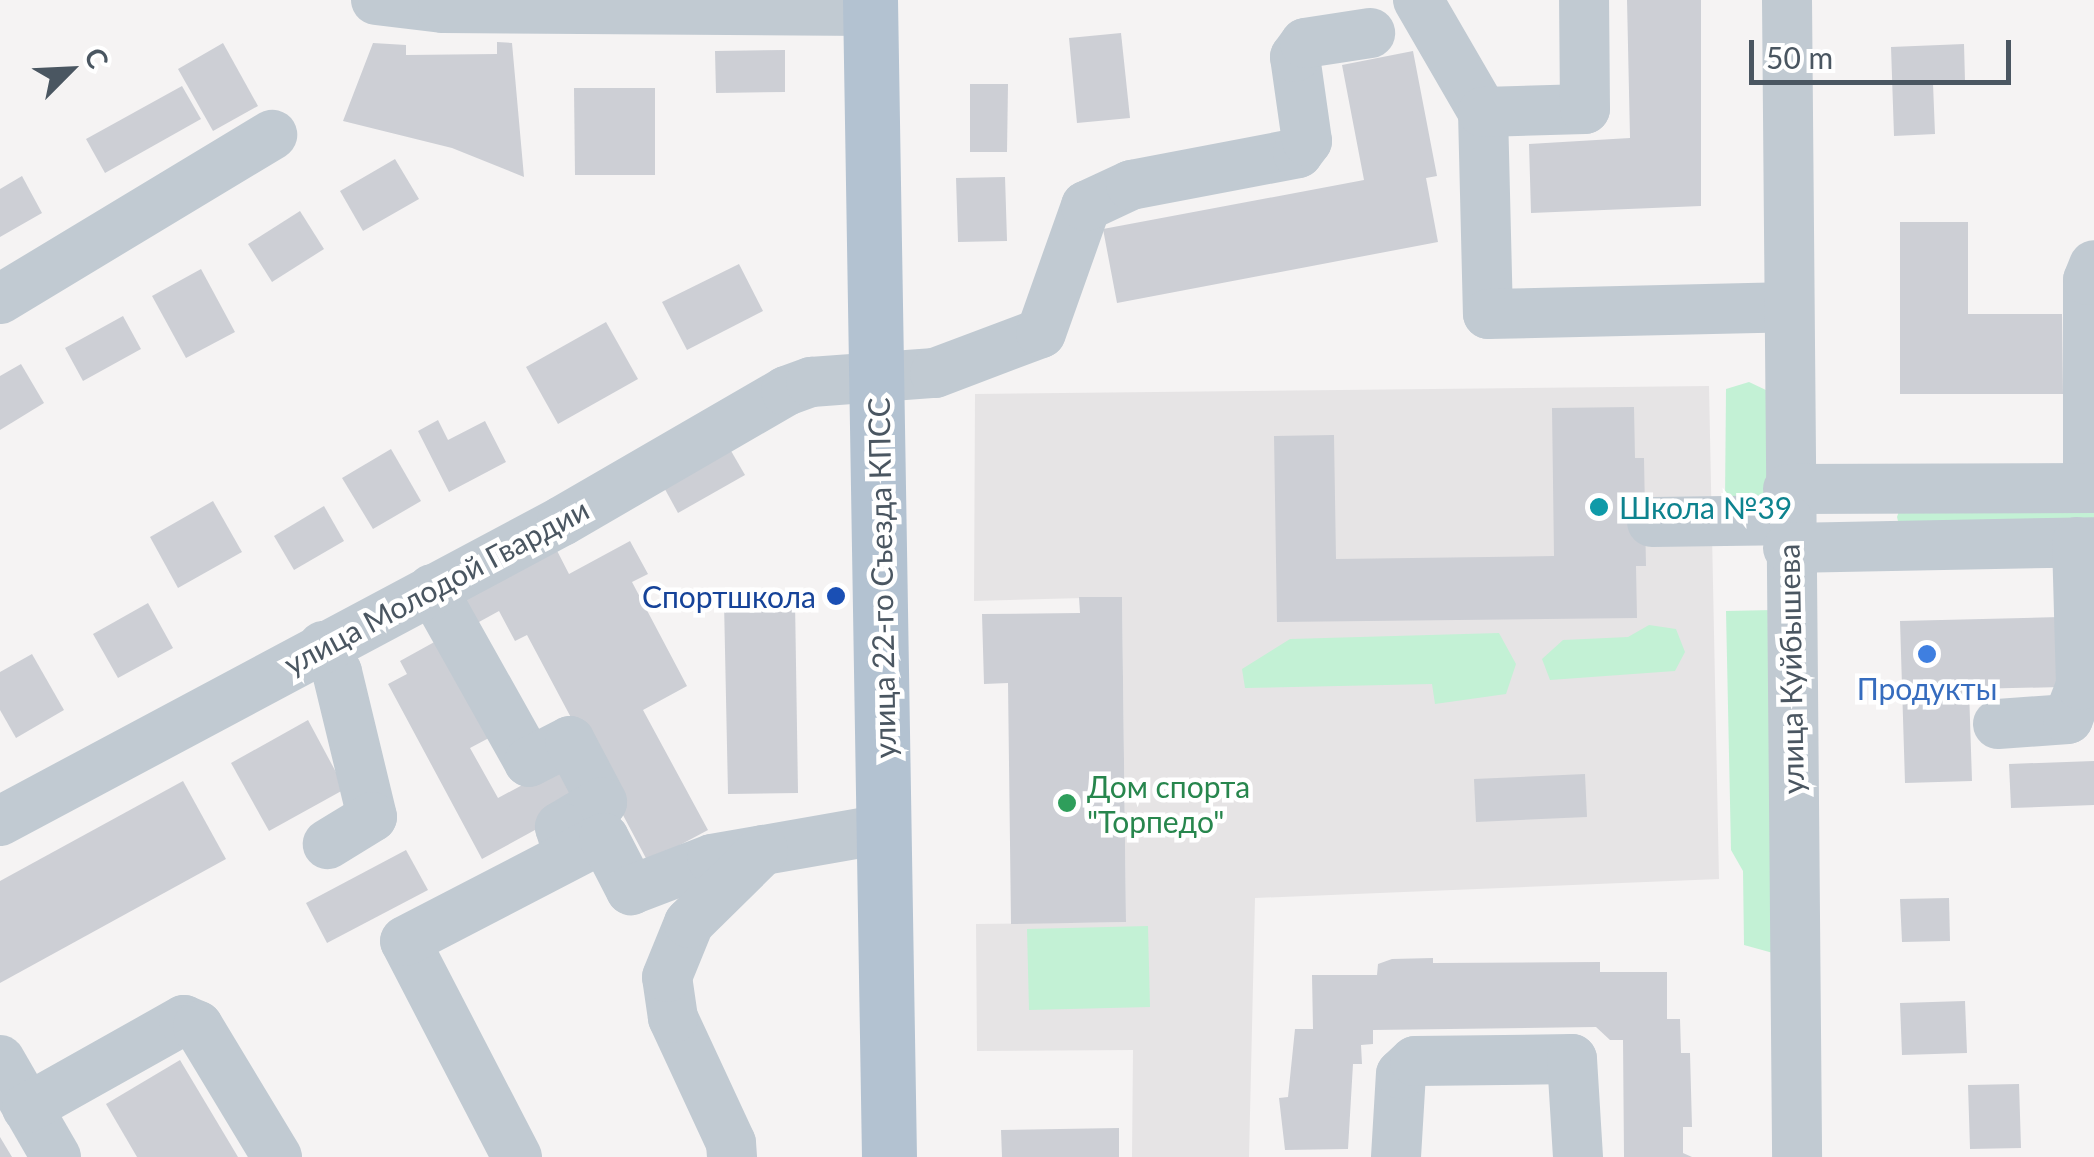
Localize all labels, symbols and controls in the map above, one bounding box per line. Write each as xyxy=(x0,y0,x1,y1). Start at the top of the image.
north arrow xyxy=(20,20,120,120)
scale bar xyxy=(1754,20,2016,82)
text: 50 m xyxy=(1766,39,1833,75)
text: С xyxy=(78,42,117,73)
street label: улица 22-го Съезда КПСС xyxy=(860,397,902,759)
place label: Школа №39 xyxy=(1619,489,1792,525)
street label: улица Молодой Гвардии xyxy=(278,490,594,682)
marker: Школа №39 xyxy=(1588,496,1610,518)
street label: улица Куйбышева xyxy=(1770,543,1810,795)
place label: Спортшкола xyxy=(642,578,816,614)
marker: Спортшкола xyxy=(825,585,847,607)
marker: Продукты xyxy=(1916,643,1938,665)
place label: Продукты xyxy=(1857,670,1997,706)
place label: Дом спорта "Торпедо" xyxy=(1087,768,1250,838)
marker: Дом спорта "Торпедо" xyxy=(1056,792,1078,814)

